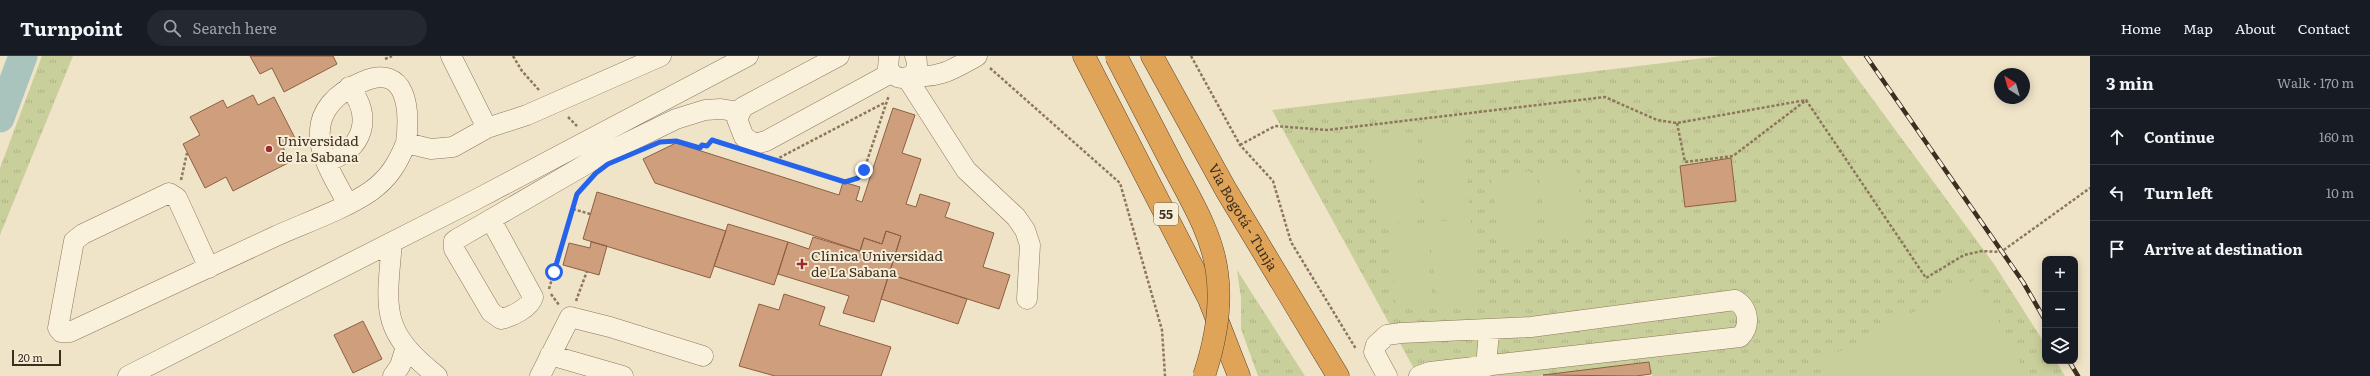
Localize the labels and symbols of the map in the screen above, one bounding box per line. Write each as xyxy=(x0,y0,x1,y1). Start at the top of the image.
north arrow xyxy=(1994,68,2030,104)
place label: Universidad de la Sabana xyxy=(277,130,359,166)
marker: Universidad de la Sabana xyxy=(264,144,274,154)
street label: Vía Bogotá - Tunja xyxy=(1204,159,1283,274)
route end xyxy=(855,161,873,179)
road number: 55 xyxy=(1154,203,1178,225)
place label: Clínica Universidad de La Sabana xyxy=(811,245,944,281)
marker: Clínica Universidad de La Sabana xyxy=(796,258,808,270)
route start xyxy=(545,263,563,281)
scale bar xyxy=(12,348,61,367)

